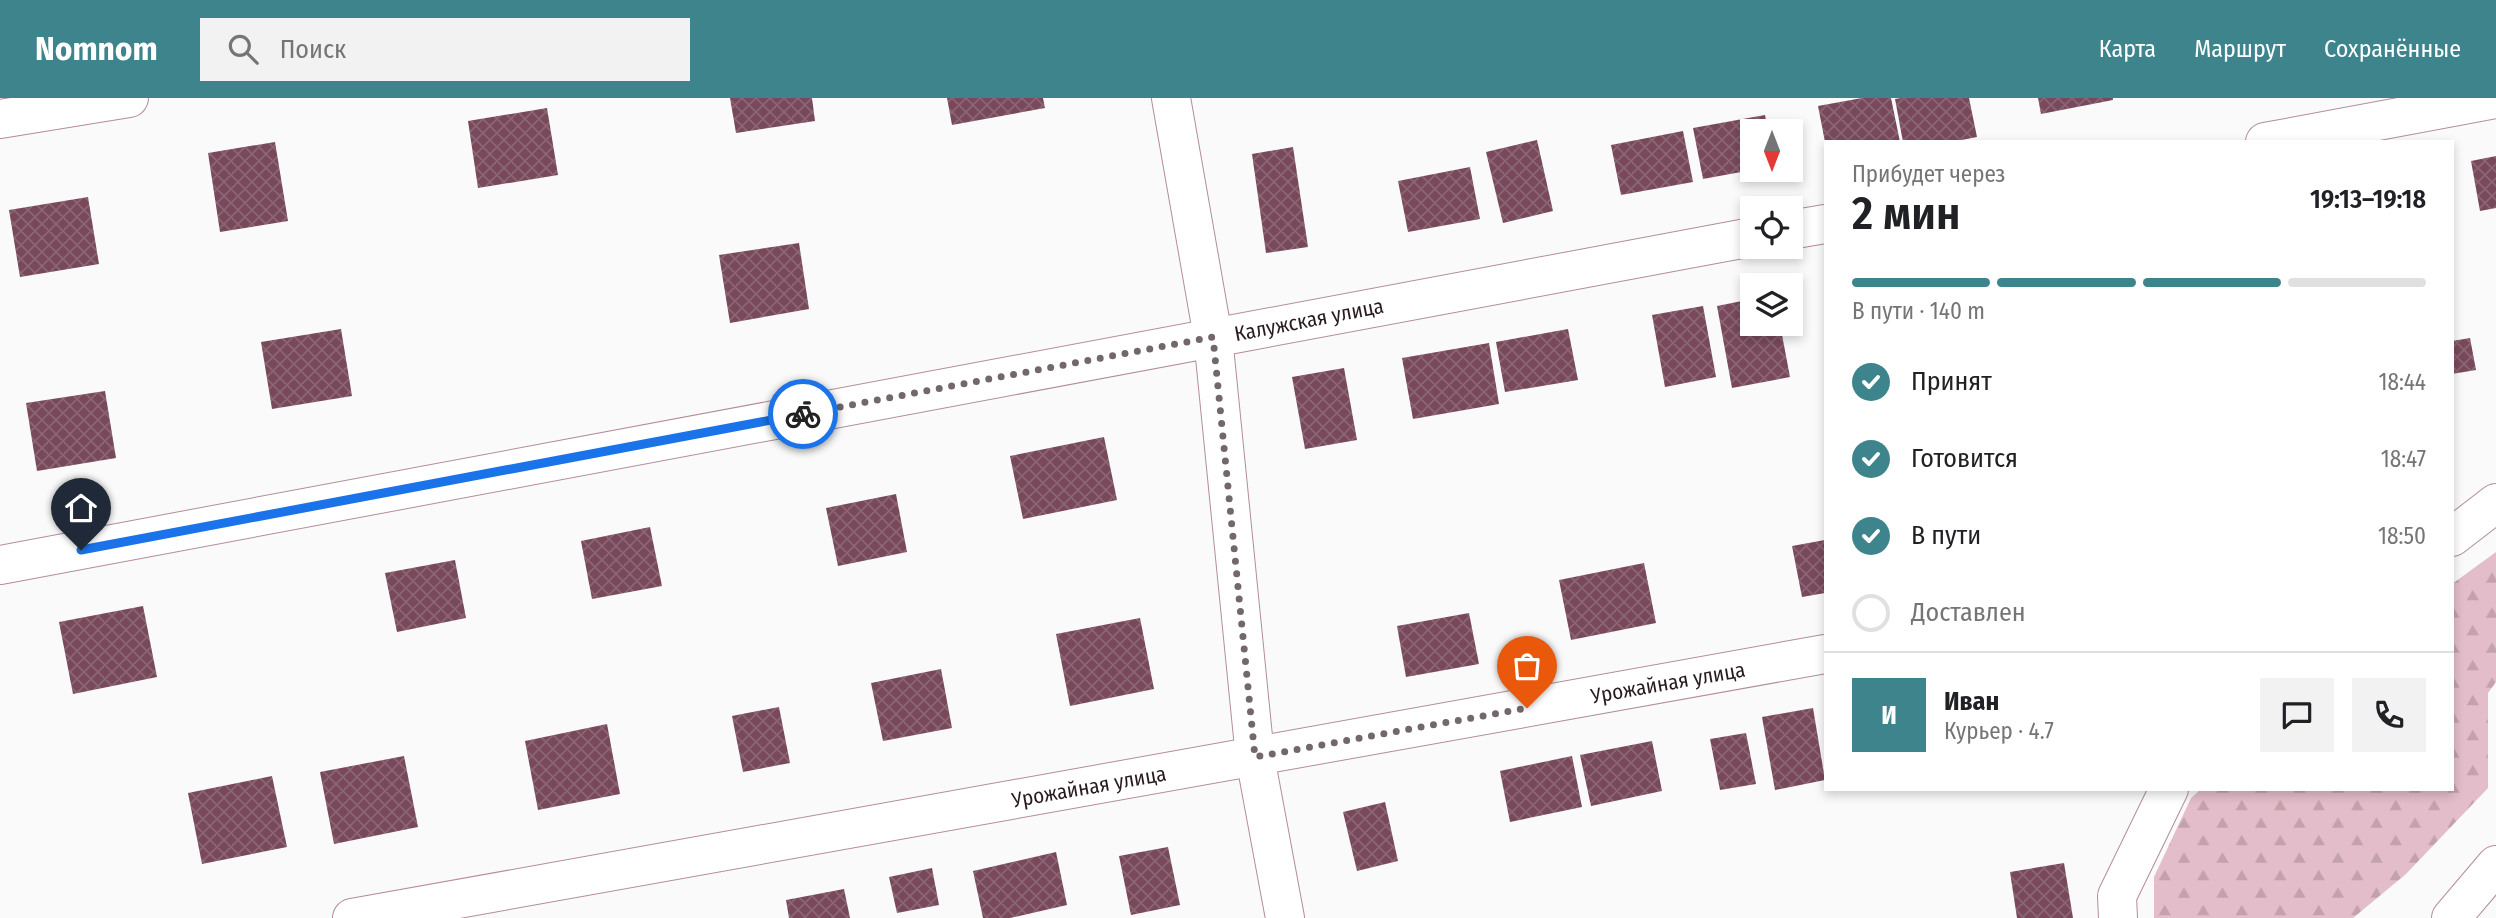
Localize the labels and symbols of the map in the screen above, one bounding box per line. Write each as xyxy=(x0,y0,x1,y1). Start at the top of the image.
north arrow xyxy=(1740,119,1802,182)
street label: Калужская улица xyxy=(1232,293,1386,347)
courier xyxy=(768,379,838,449)
pin xyxy=(51,478,111,550)
pin xyxy=(1497,636,1557,708)
street label: Урожайная улица xyxy=(1588,657,1747,710)
street label: Урожайная улица xyxy=(1009,761,1168,814)

